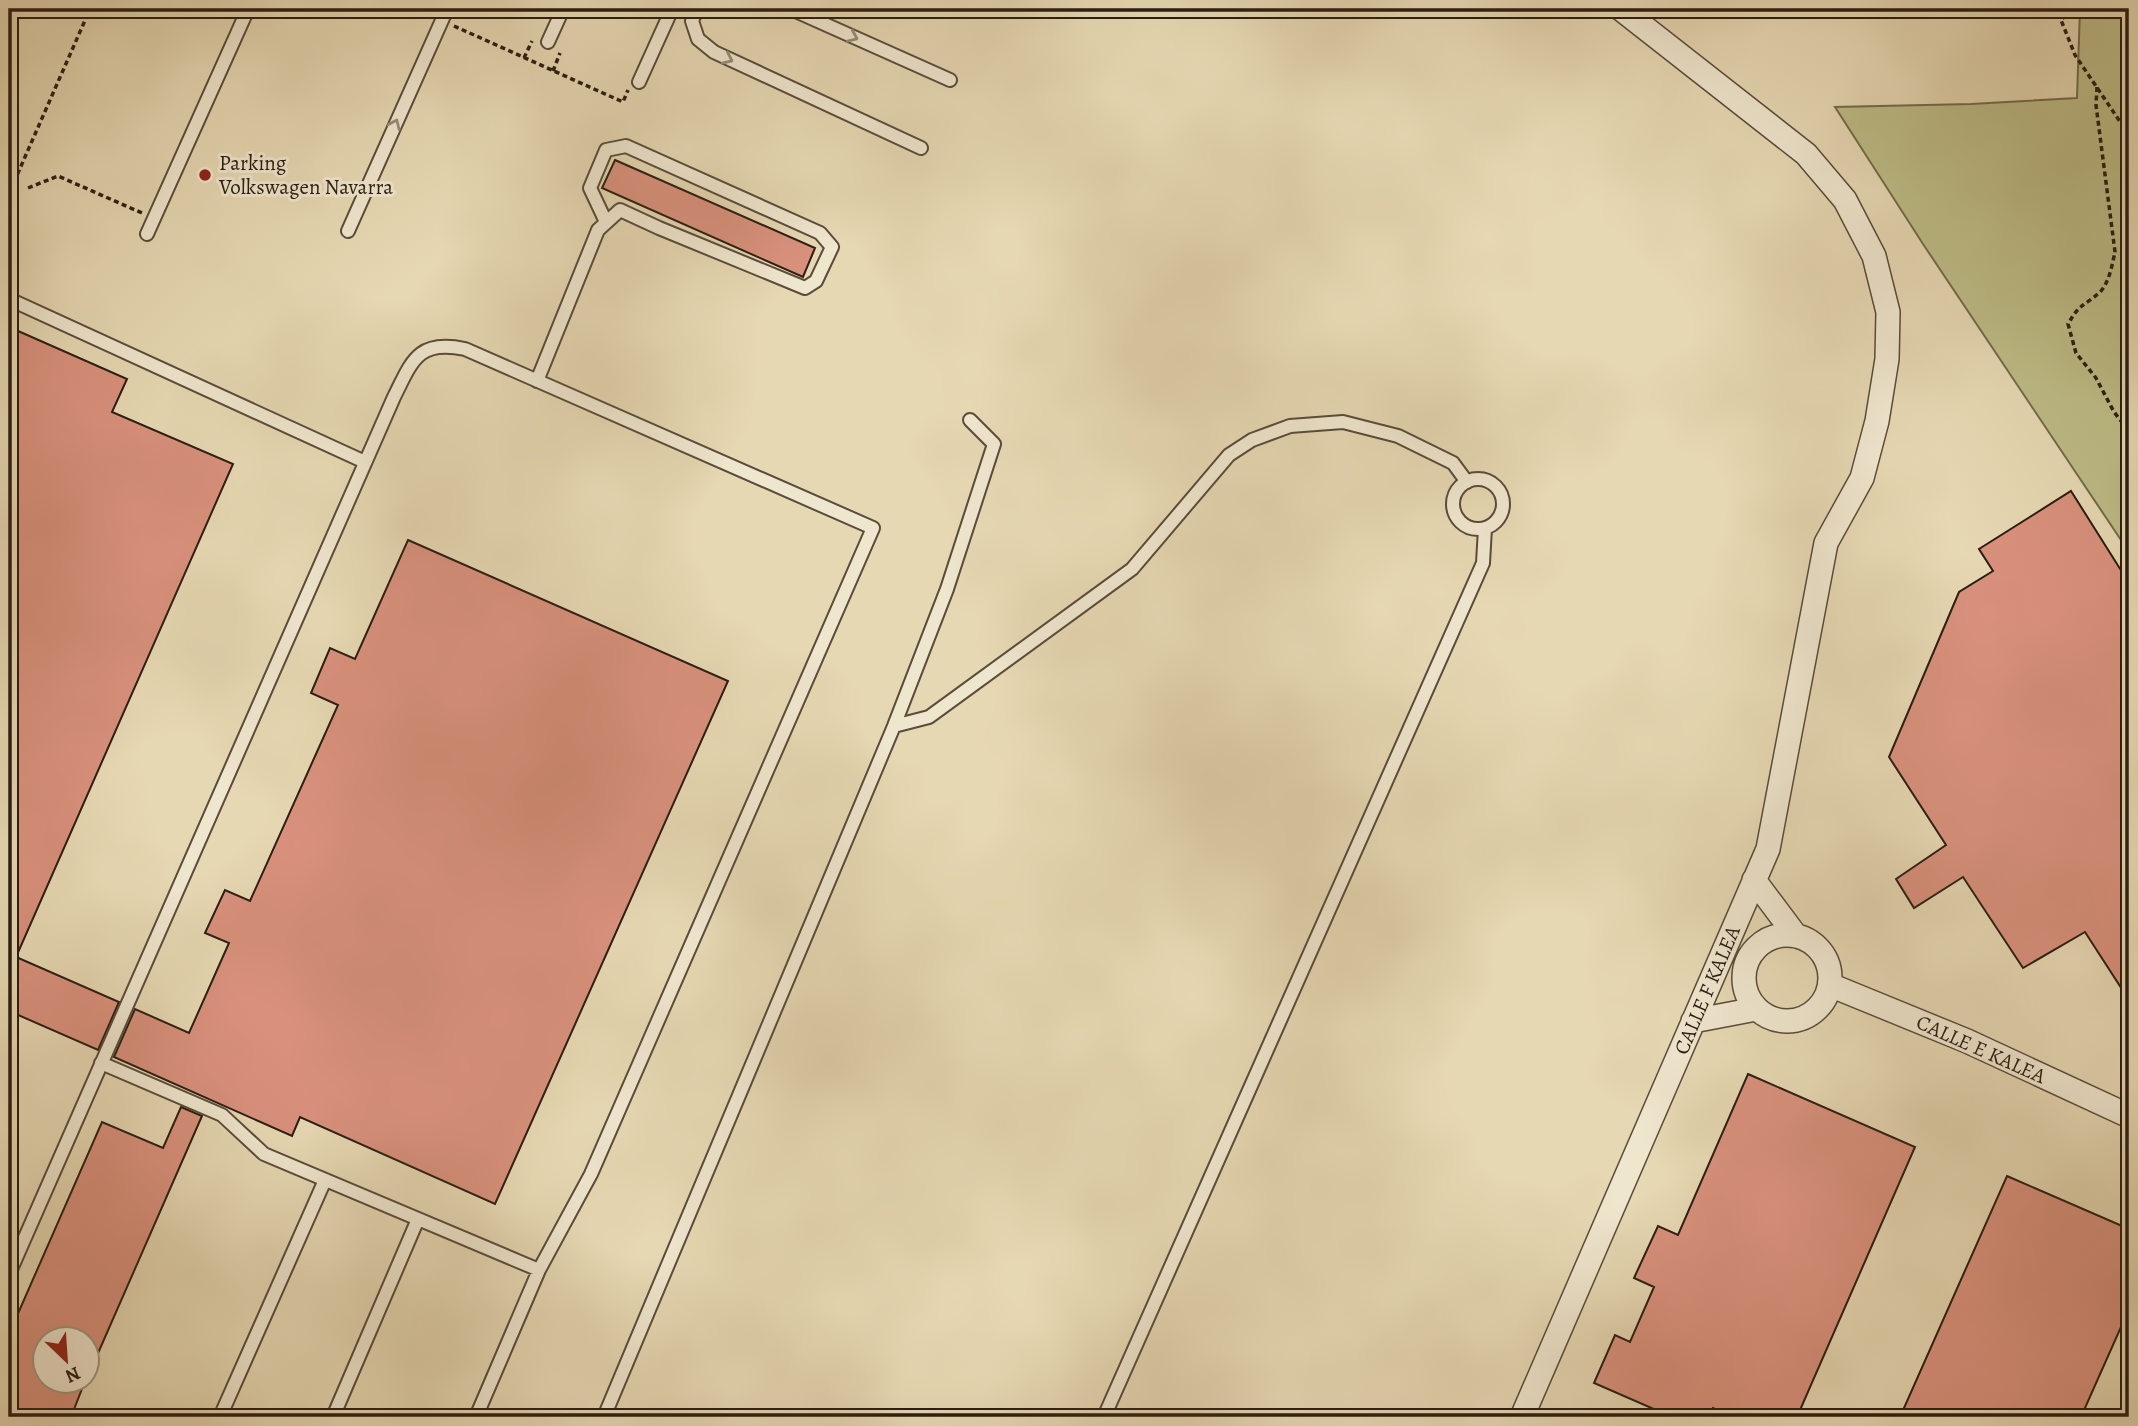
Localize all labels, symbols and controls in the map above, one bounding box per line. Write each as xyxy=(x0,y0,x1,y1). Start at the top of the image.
one-way arrow xyxy=(846,29,858,43)
one-way arrow xyxy=(721,50,733,64)
one-way arrow xyxy=(387,119,401,131)
place label: Parking Volkswagen Navarra xyxy=(218,149,393,201)
marker: Parking Volkswagen Navarra xyxy=(197,167,213,183)
street label: CALLE F KALEA xyxy=(1667,921,1747,1059)
street label: CALLE E KALEA xyxy=(1912,1008,2051,1090)
north arrow xyxy=(32,1324,102,1394)
text: N xyxy=(61,1360,85,1389)

